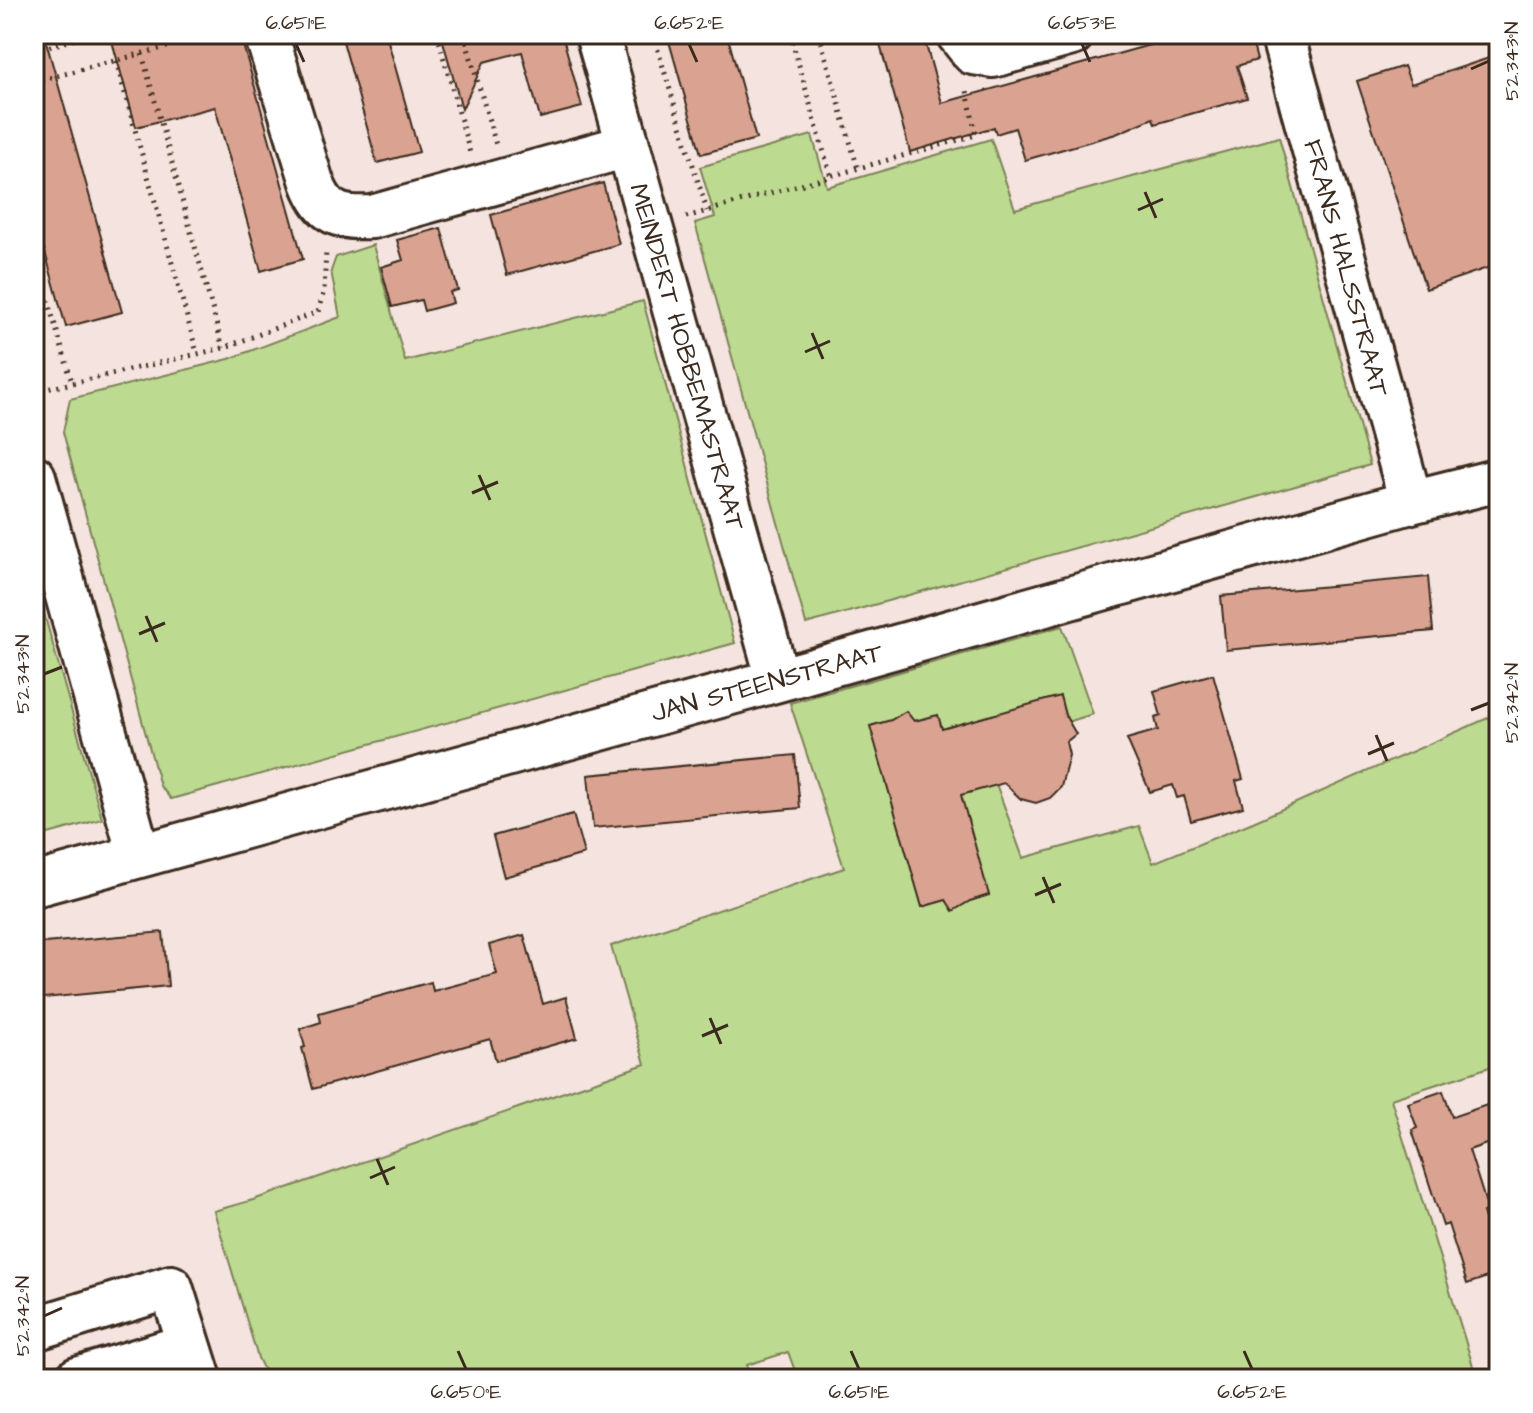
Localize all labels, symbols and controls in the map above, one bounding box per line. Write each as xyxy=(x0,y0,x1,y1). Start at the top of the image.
text: 6.651°E xyxy=(266,9,327,37)
text: 6.652°E xyxy=(654,9,724,37)
text: 6.653°E xyxy=(1048,9,1116,37)
text: 52.343°N xyxy=(1498,21,1526,101)
street label: FRANS HALSSTRAAT xyxy=(1294,136,1398,401)
street label: MEINDERT HOBBEMASTRAAT xyxy=(620,179,754,535)
text: 52.343°N xyxy=(9,634,37,714)
street label: JAN STEENSTRAAT xyxy=(647,635,887,731)
text: 52.342°N xyxy=(1498,663,1526,743)
text: 52.342°N xyxy=(9,1276,37,1356)
text: 6.650°E xyxy=(431,1378,502,1406)
text: 6.651°E xyxy=(829,1378,890,1406)
text: 6.652°E xyxy=(1217,1378,1287,1406)

